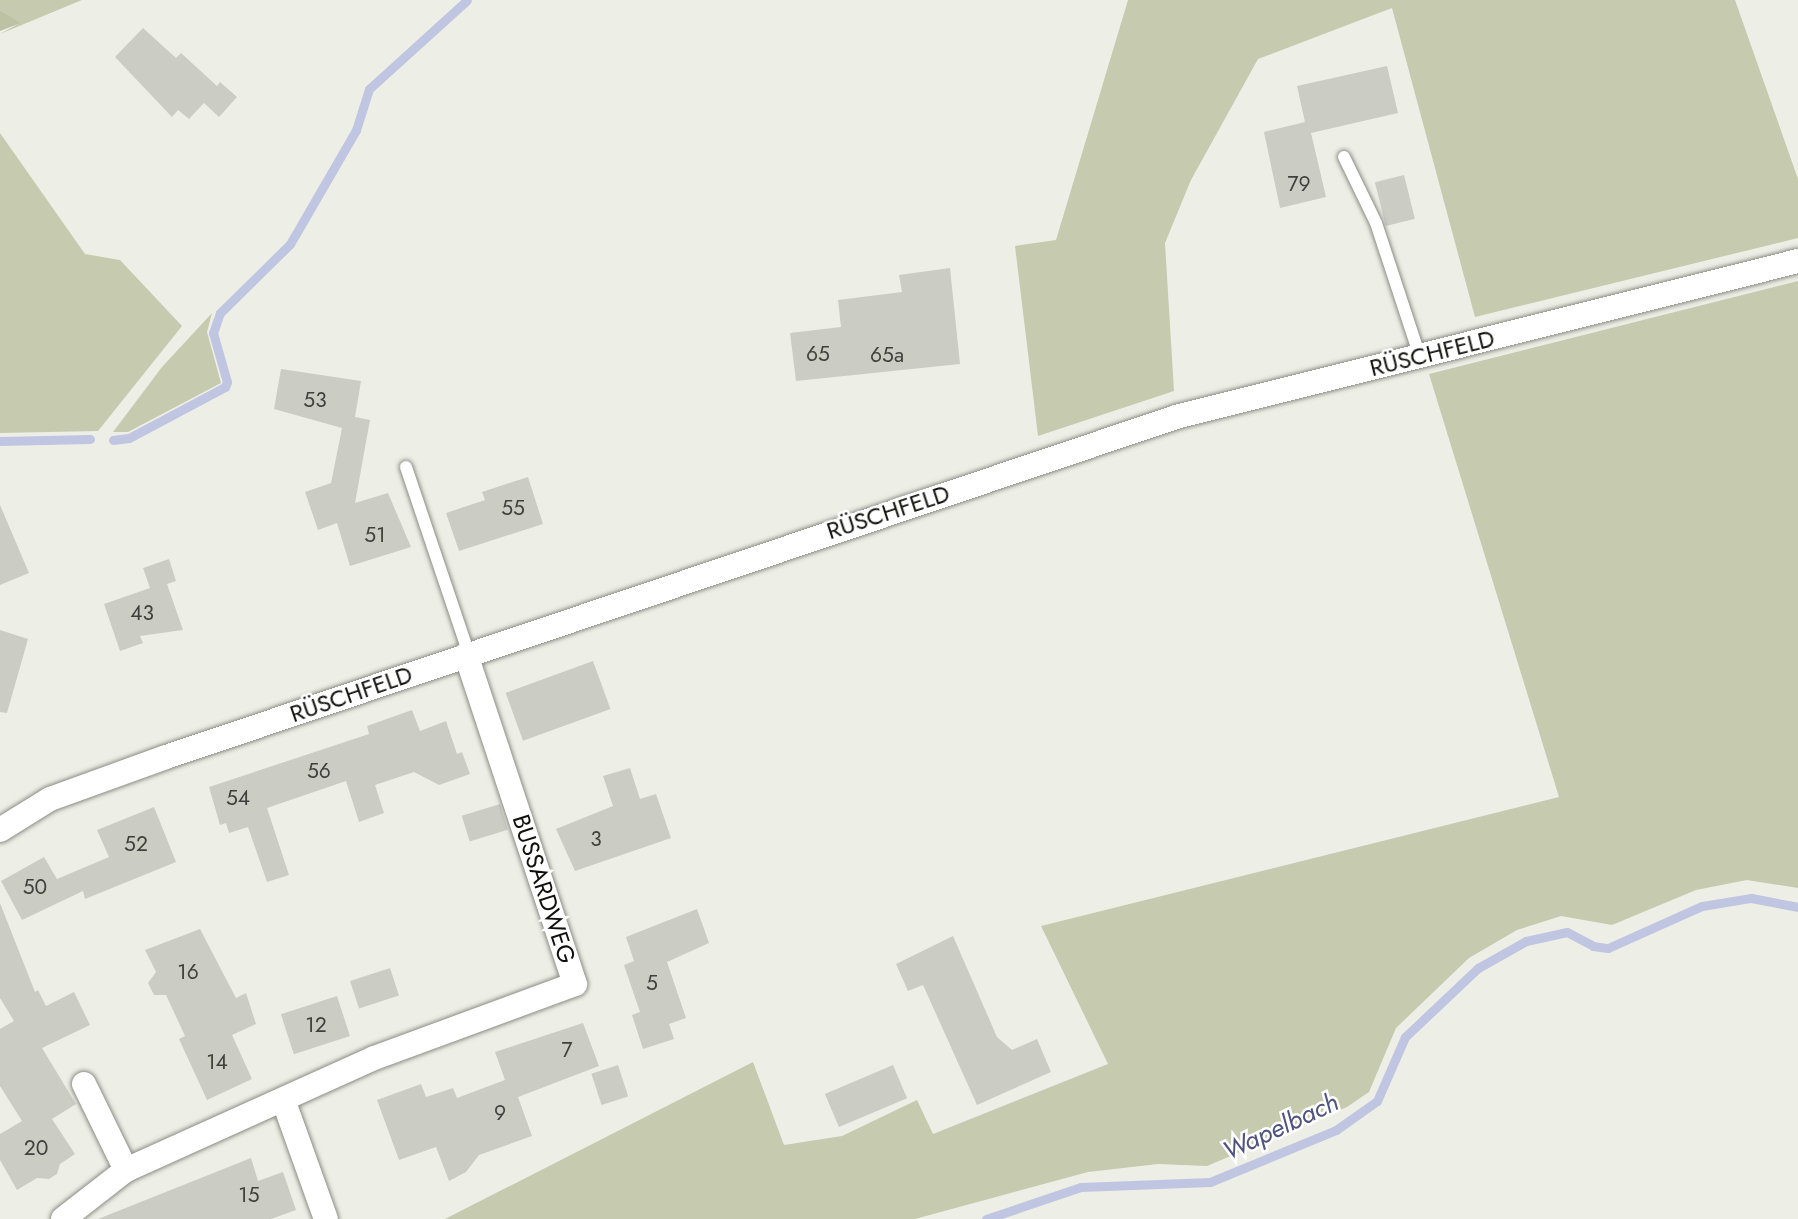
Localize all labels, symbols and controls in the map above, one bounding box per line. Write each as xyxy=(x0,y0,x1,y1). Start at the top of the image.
house number: 79 xyxy=(1287,171,1311,197)
street label: RÜSCHFELD xyxy=(1367,324,1497,382)
house number: 65 xyxy=(806,341,830,367)
house number: 65a xyxy=(870,342,904,368)
house number: 53 xyxy=(303,387,327,413)
street label: RÜSCHFELD xyxy=(823,479,953,545)
house number: 55 xyxy=(501,495,525,521)
house number: 51 xyxy=(364,522,386,548)
house number: 43 xyxy=(130,600,154,626)
street label: RÜSCHFELD xyxy=(286,660,416,728)
house number: 56 xyxy=(307,758,331,784)
house number: 54 xyxy=(226,785,250,811)
street label: BUSSARDWEG xyxy=(506,811,582,967)
house number: 3 xyxy=(590,826,602,852)
house number: 52 xyxy=(124,831,148,857)
house number: 50 xyxy=(23,874,47,900)
house number: 16 xyxy=(177,959,199,985)
house number: 5 xyxy=(646,970,658,996)
house number: 12 xyxy=(305,1012,327,1038)
house number: 7 xyxy=(561,1037,573,1063)
house number: 14 xyxy=(206,1049,228,1075)
water label: Wapelbach xyxy=(1218,1087,1344,1167)
house number: 9 xyxy=(494,1100,506,1126)
house number: 20 xyxy=(24,1135,48,1161)
house number: 15 xyxy=(238,1182,260,1208)

